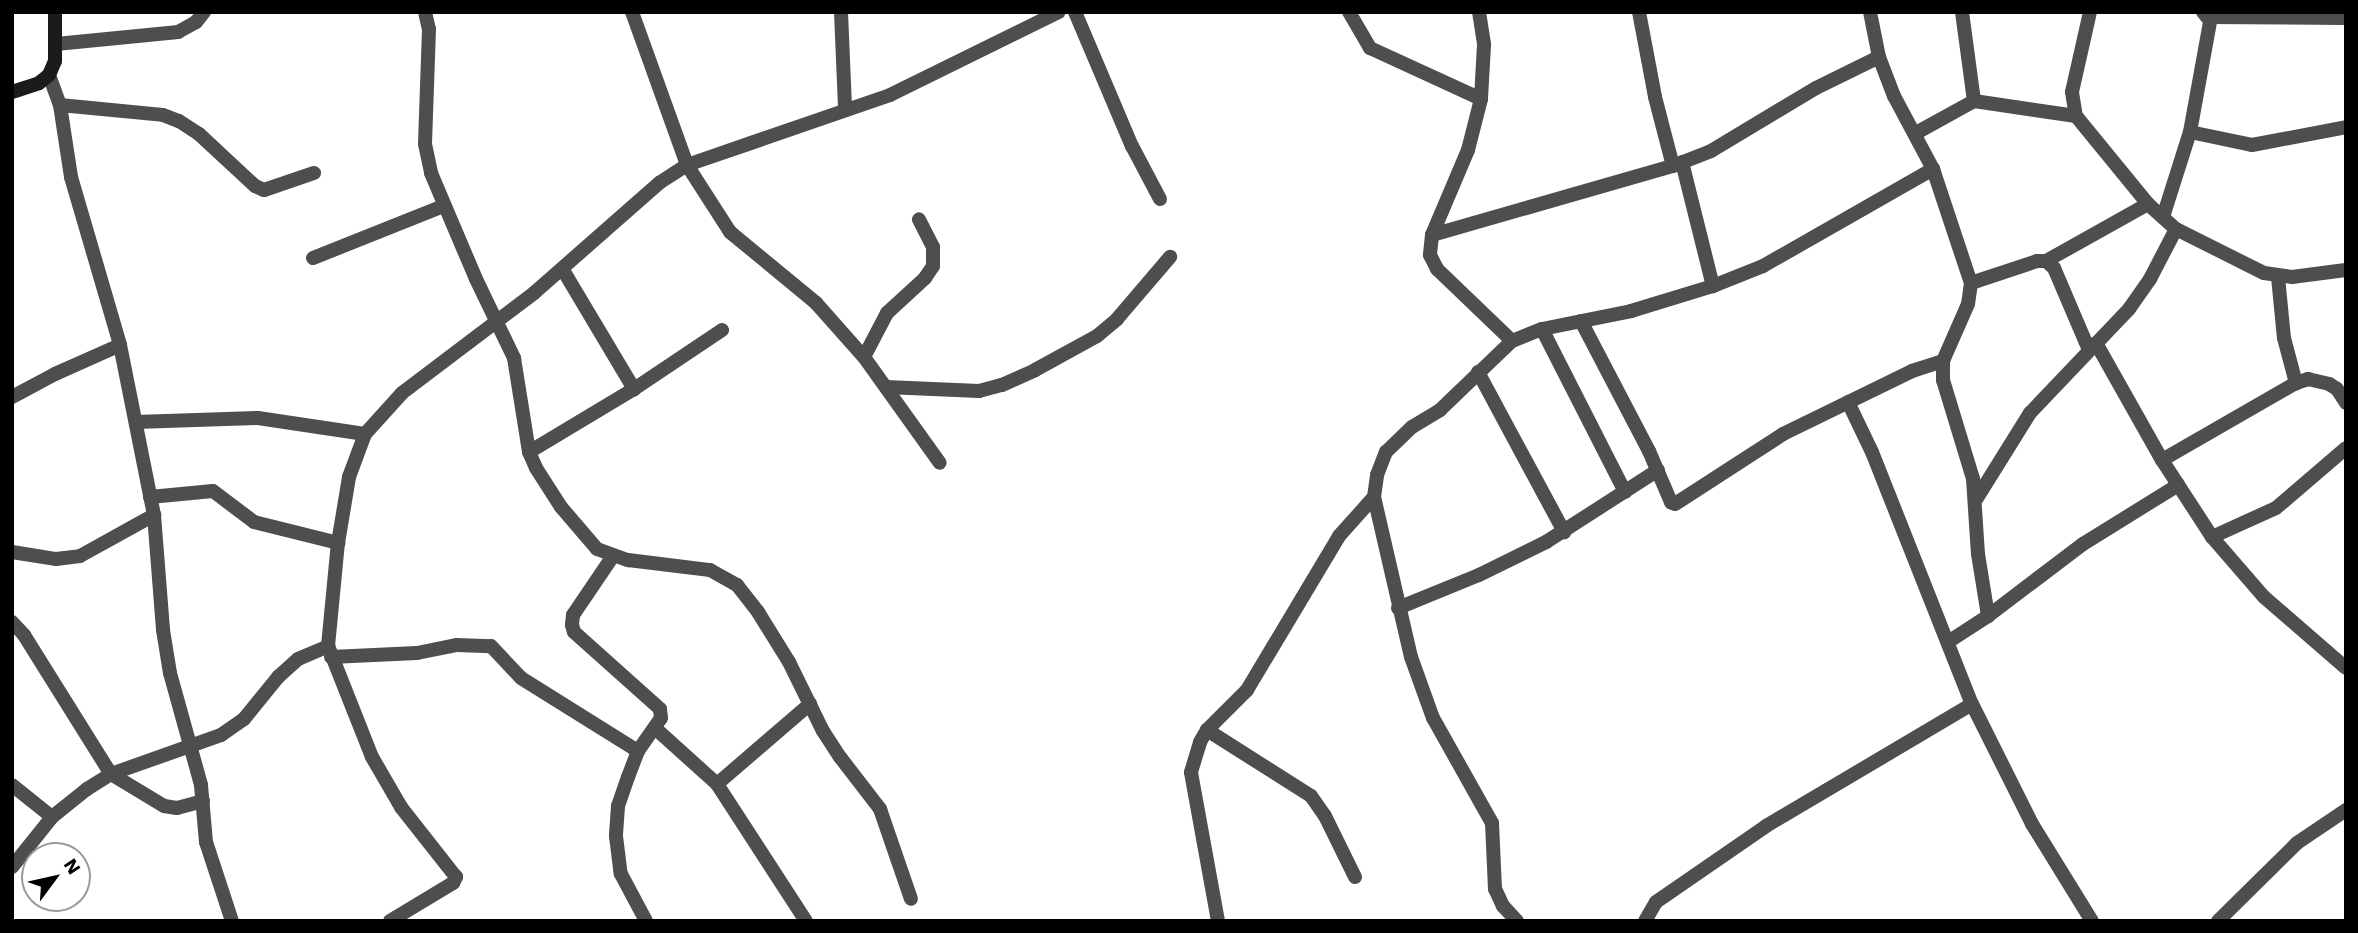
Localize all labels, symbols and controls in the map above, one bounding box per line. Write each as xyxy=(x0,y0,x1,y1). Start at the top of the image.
north arrow xyxy=(21,842,91,912)
text: N xyxy=(59,854,86,879)

